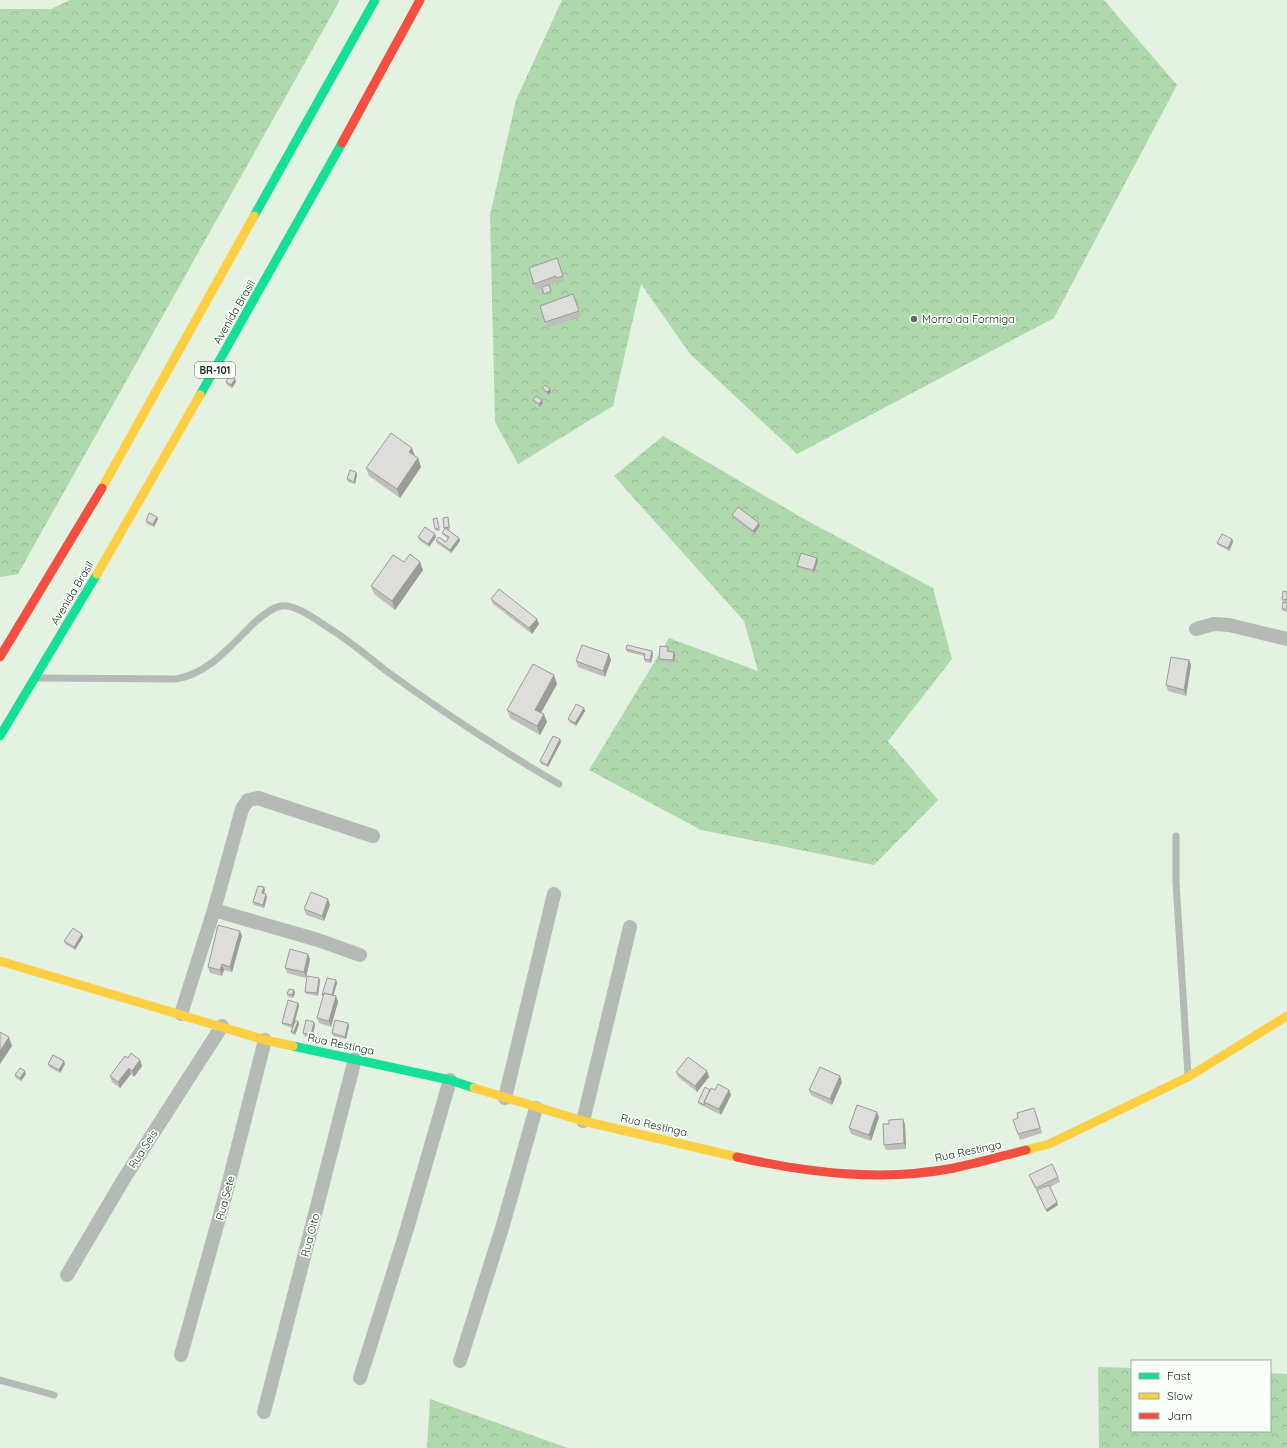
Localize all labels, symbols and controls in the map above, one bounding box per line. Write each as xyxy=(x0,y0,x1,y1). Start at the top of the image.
street label: Avenida Brasil xyxy=(210,277,258,347)
place label: Morro da Formiga xyxy=(922,312,1015,326)
marker: Morro da Formiga xyxy=(909,314,919,324)
road number: BR-101 xyxy=(195,362,235,378)
street label: Avenida Brasil xyxy=(48,559,96,627)
street label: Rua Restinga xyxy=(306,1030,376,1058)
street label: Rua Restinga xyxy=(619,1111,689,1139)
street label: Rua Seis xyxy=(125,1127,161,1171)
street label: Rua Restinga xyxy=(933,1137,1003,1165)
street label: Rua Sete xyxy=(212,1174,238,1222)
street label: Rua Oito xyxy=(298,1211,323,1258)
legend xyxy=(1131,1360,1271,1432)
text: Fast xyxy=(1167,1368,1191,1383)
text: Slow xyxy=(1167,1388,1193,1403)
text: Jam xyxy=(1167,1408,1192,1423)

